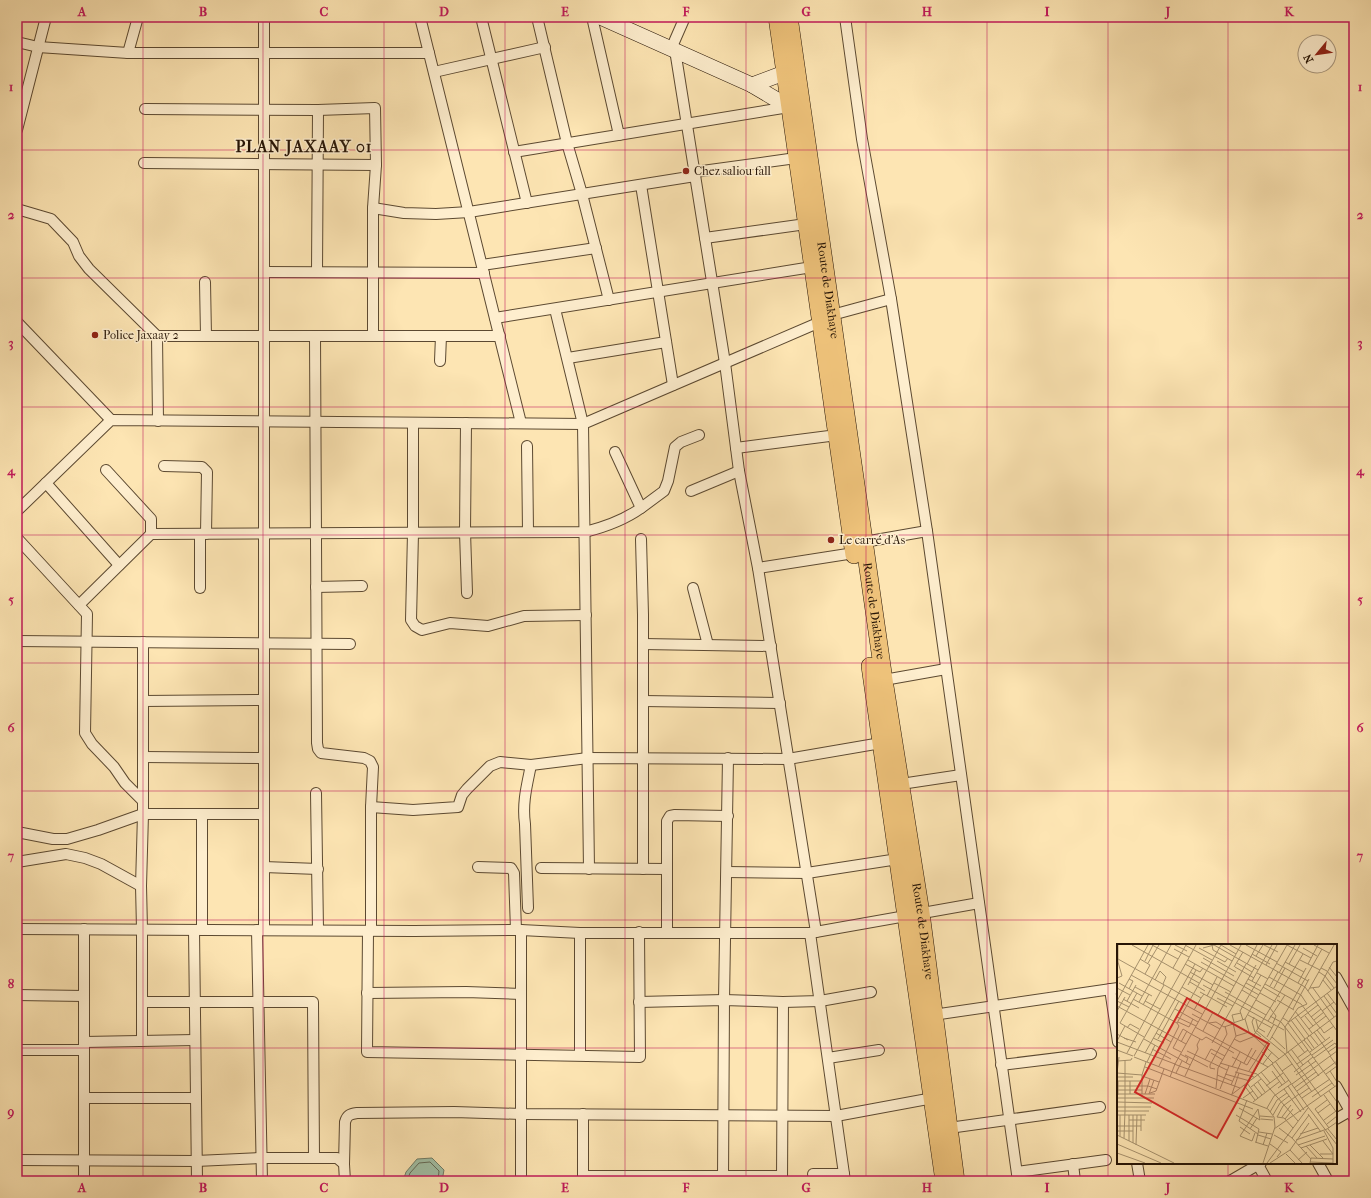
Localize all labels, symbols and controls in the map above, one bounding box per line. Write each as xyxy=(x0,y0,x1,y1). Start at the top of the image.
text: A xyxy=(77,4,87,19)
text: B xyxy=(199,4,208,19)
text: C xyxy=(320,4,329,19)
text: D xyxy=(439,4,449,19)
text: E xyxy=(561,4,569,19)
text: F xyxy=(682,4,690,19)
text: G xyxy=(801,4,811,19)
text: H xyxy=(922,4,933,19)
text: I xyxy=(1044,4,1050,19)
text: J xyxy=(1164,4,1171,20)
text: K xyxy=(1284,4,1295,19)
north arrow xyxy=(1297,34,1337,74)
text: N xyxy=(1301,51,1316,65)
text: 1 xyxy=(9,79,14,94)
text: 1 xyxy=(1358,79,1363,94)
district label: PLAN JAXAAY 01 xyxy=(235,137,373,157)
place label: Chez saliou fall xyxy=(694,164,772,178)
marker: Chez saliou fall xyxy=(681,166,691,176)
text: 2 xyxy=(8,207,15,222)
text: 2 xyxy=(1357,207,1364,222)
street label: Route de Diakhaye xyxy=(814,241,842,340)
place label: Police Jaxaay 2 xyxy=(103,328,179,342)
marker: Police Jaxaay 2 xyxy=(90,330,100,340)
text: 3 xyxy=(8,335,14,351)
text: 3 xyxy=(1357,335,1363,351)
text: 4 xyxy=(6,463,16,479)
text: 4 xyxy=(1355,463,1365,479)
place label: Le carré d'As xyxy=(839,533,906,547)
marker: Le carré d'As xyxy=(826,535,836,545)
street label: Route de Diakhaye xyxy=(860,562,888,660)
text: 5 xyxy=(8,592,14,607)
text: 5 xyxy=(1357,592,1363,607)
text: 6 xyxy=(7,720,15,735)
text: 6 xyxy=(1356,720,1364,735)
text: 7 xyxy=(7,848,15,863)
text: 7 xyxy=(1356,848,1364,863)
street label: Route de Diakhaye xyxy=(909,882,937,981)
inset map xyxy=(1117,944,1337,1164)
text: 8 xyxy=(8,976,15,991)
text: 8 xyxy=(1357,976,1364,991)
text: 9 xyxy=(7,1104,15,1120)
text: 9 xyxy=(1356,1104,1364,1120)
text: A xyxy=(77,1180,87,1195)
text: B xyxy=(199,1180,208,1195)
text: C xyxy=(320,1180,329,1195)
text: D xyxy=(439,1180,449,1195)
text: E xyxy=(561,1180,569,1195)
text: F xyxy=(682,1180,690,1195)
text: G xyxy=(801,1180,811,1195)
text: H xyxy=(922,1180,933,1195)
text: I xyxy=(1044,1180,1050,1195)
text: J xyxy=(1164,1180,1171,1196)
text: K xyxy=(1284,1180,1295,1195)

